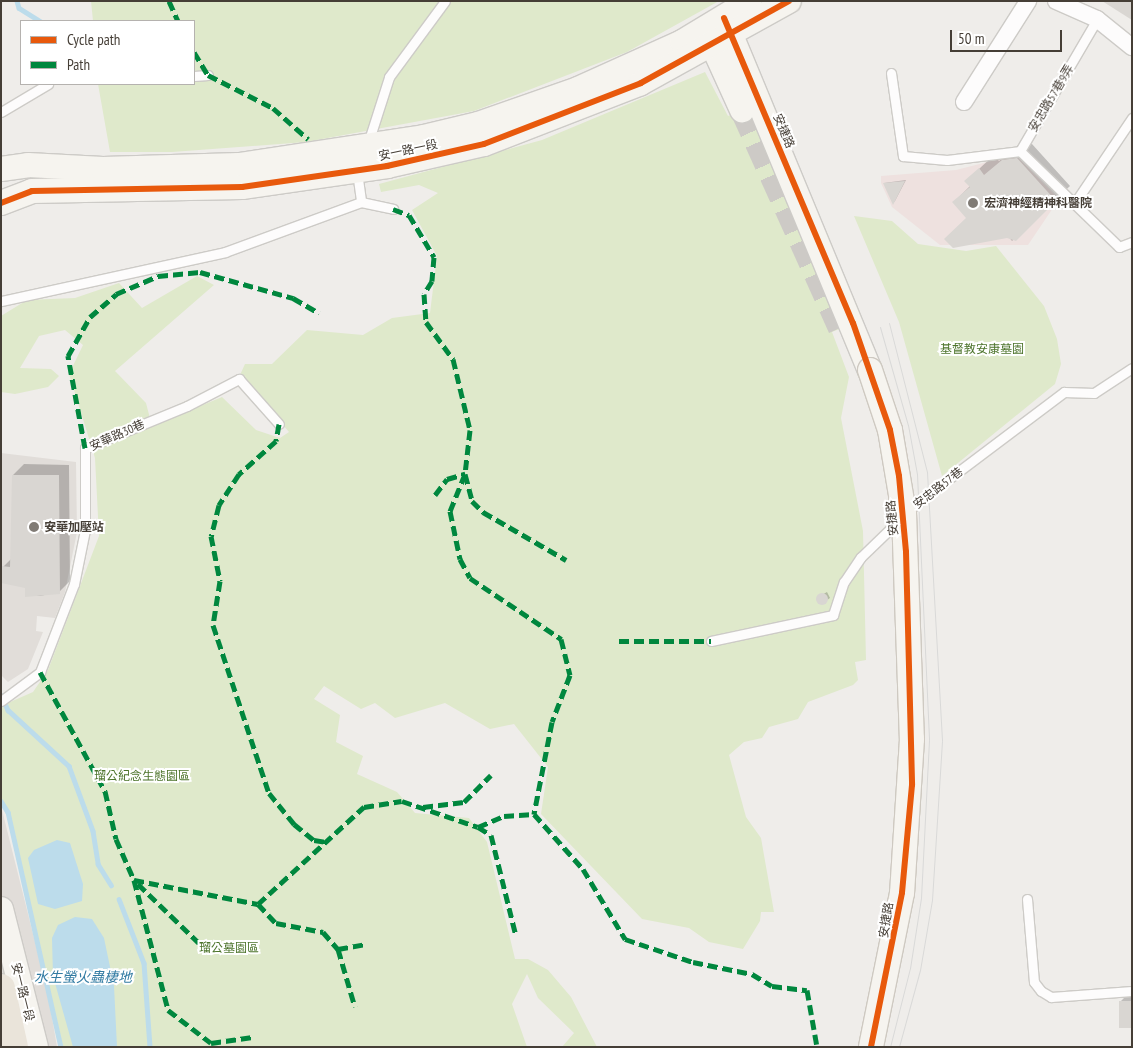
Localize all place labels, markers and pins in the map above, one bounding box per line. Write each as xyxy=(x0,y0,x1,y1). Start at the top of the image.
marker: 宏濟神經精神科醫院 xyxy=(966,196,980,210)
place label: 宏濟神經精神科醫院 xyxy=(984,196,1092,210)
place label: 安華加壓站 xyxy=(44,520,104,534)
marker: 安華加壓站 xyxy=(28,521,40,533)

